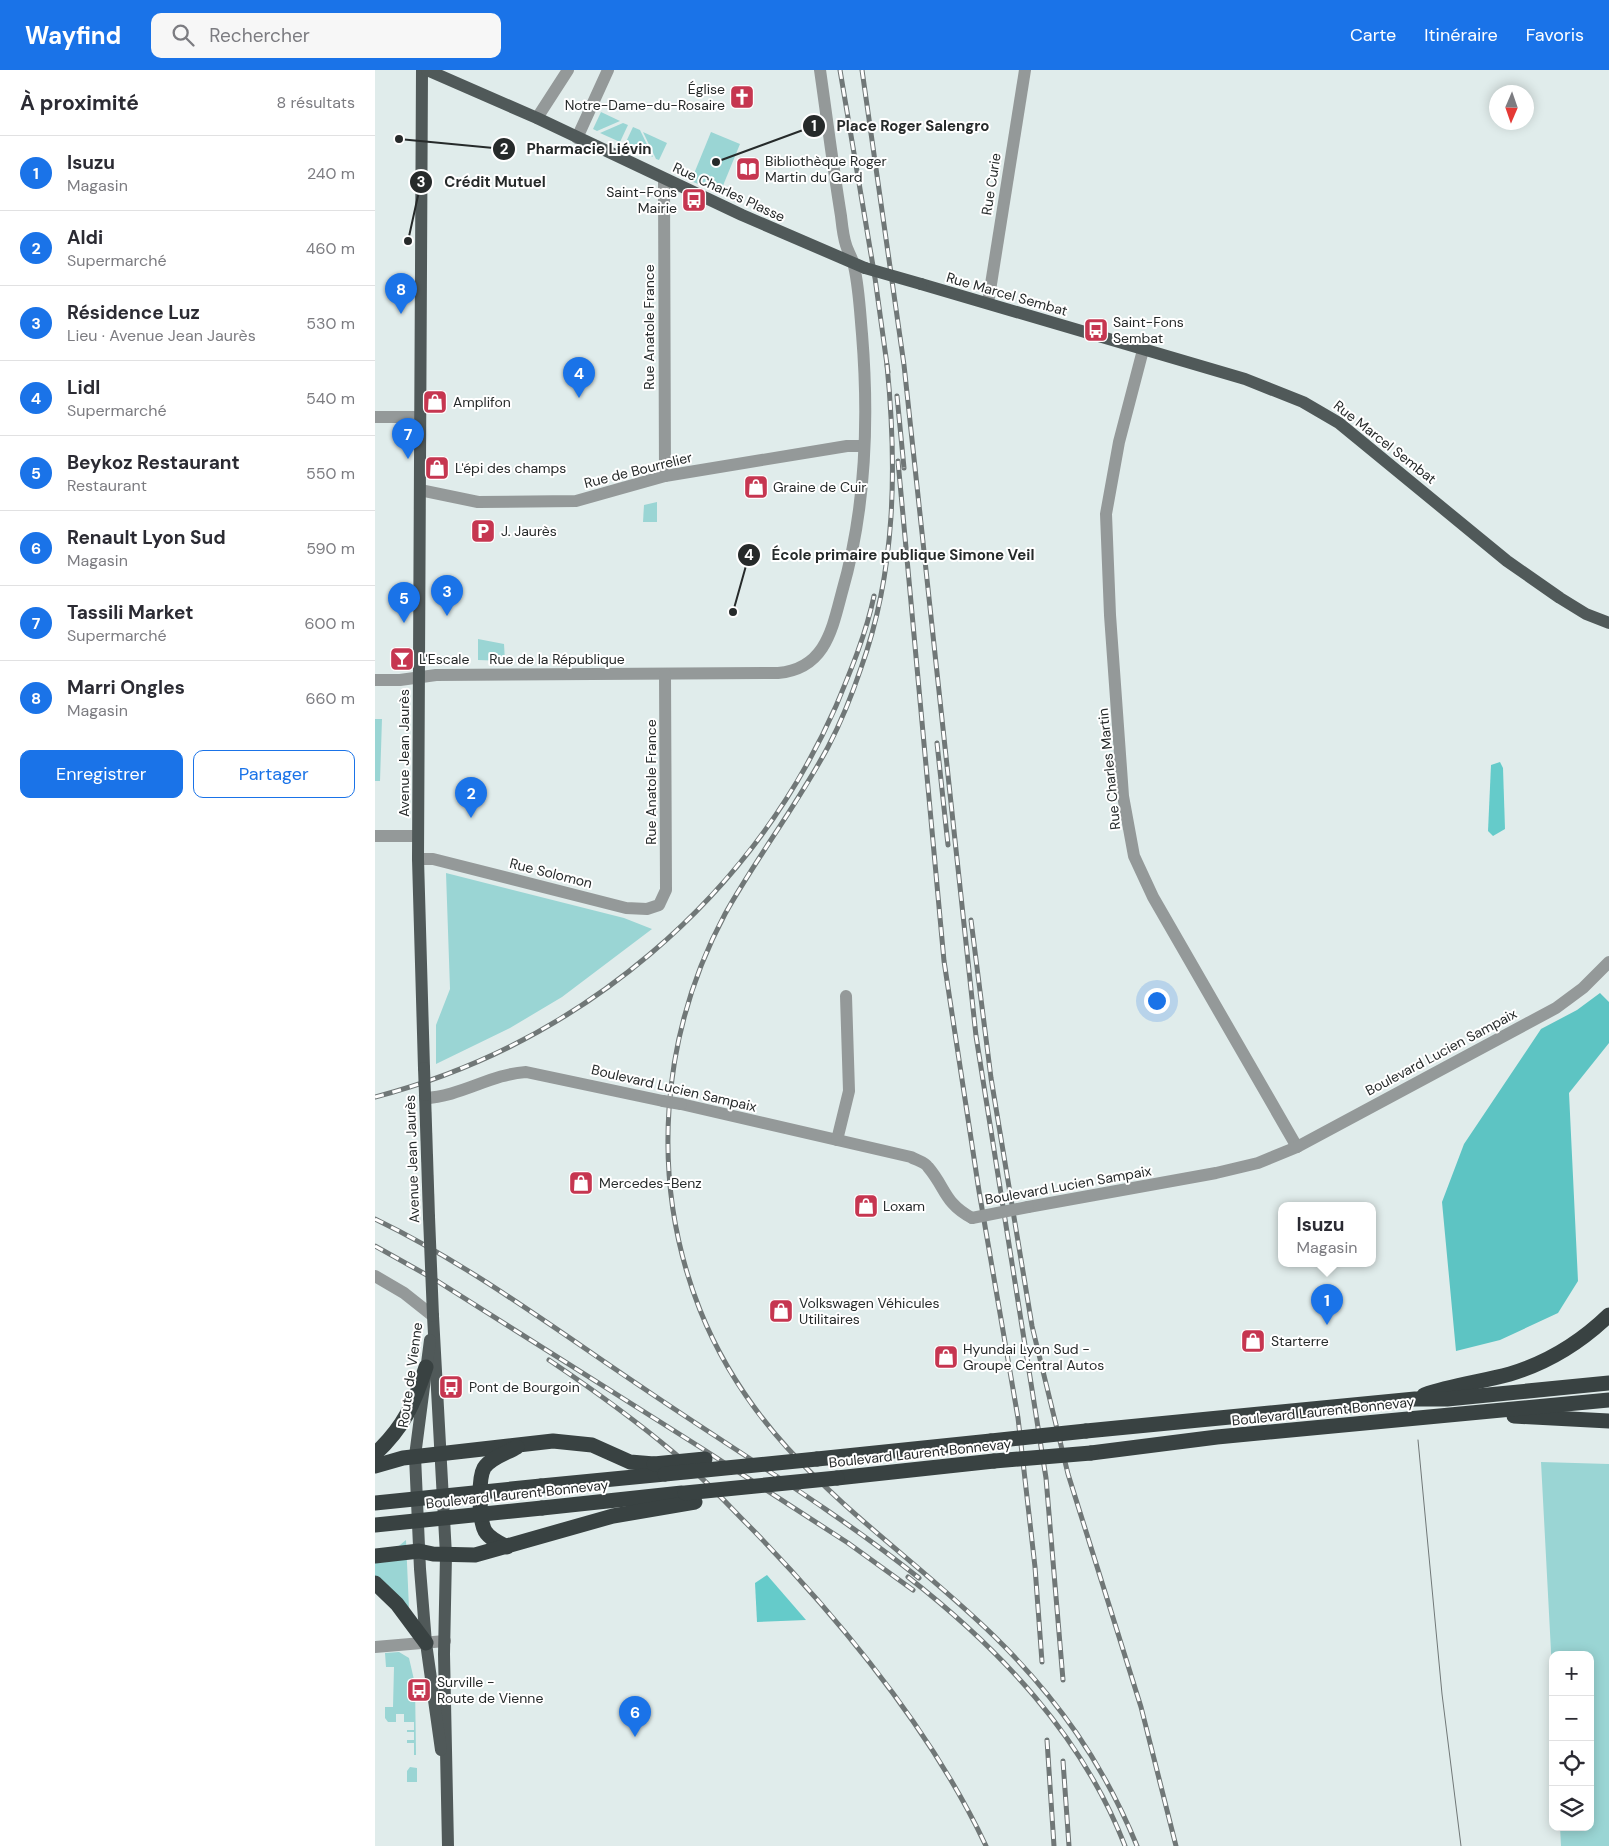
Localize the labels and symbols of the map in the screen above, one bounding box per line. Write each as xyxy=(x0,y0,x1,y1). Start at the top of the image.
place label: Église Notre-Dame-du-Rosaire xyxy=(565,80,725,114)
church icon: Église Notre-Dame-du-Rosaire xyxy=(729,84,755,110)
north arrow xyxy=(1489,85,1534,130)
callout: Place Roger Salengro xyxy=(801,111,999,141)
text: 1 xyxy=(811,116,817,136)
text: Place Roger Salengro xyxy=(837,116,989,136)
callout: Pharmacie Liévin xyxy=(491,134,662,164)
text: 2 xyxy=(500,139,509,159)
text: Pharmacie Liévin xyxy=(526,139,652,159)
place label: Bibliothèque Roger Martin du Gard xyxy=(765,152,887,186)
street label: Rue Curie xyxy=(977,152,1005,216)
library icon: Bibliothèque Roger Martin du Gard xyxy=(735,156,761,182)
street label: Rue Charles Plasse xyxy=(670,158,788,226)
callout: Crédit Mutuel xyxy=(409,167,555,197)
text: 3 xyxy=(416,172,426,192)
text: Crédit Mutuel xyxy=(444,172,546,192)
place label: Saint-Fons Mairie xyxy=(606,183,677,217)
bus stop icon: Saint-Fons Mairie xyxy=(681,187,707,213)
street label: Rue Anatole France xyxy=(640,264,658,390)
street label: Rue Marcel Sembat xyxy=(944,268,1070,320)
pin: 8 xyxy=(385,273,417,314)
place label: Saint-Fons Sembat xyxy=(1113,313,1184,347)
bus stop icon: Saint-Fons Sembat xyxy=(1083,317,1109,343)
pin: 4 xyxy=(563,357,595,398)
shop icon: Amplifon xyxy=(422,389,448,415)
place label: Amplifon xyxy=(453,393,511,411)
street label: Rue Marcel Sembat xyxy=(1330,396,1440,488)
pin: 7 xyxy=(392,418,424,459)
street label: Rue de Bourrelier xyxy=(582,448,694,492)
shop icon: L'épi des champs xyxy=(424,455,450,481)
place label: L'épi des champs xyxy=(455,459,566,477)
shop icon: Graine de Cuir xyxy=(743,474,769,500)
place label: Graine de Cuir xyxy=(773,478,867,496)
parking icon: J. Jaurès xyxy=(470,518,496,544)
place label: J. Jaurès xyxy=(501,522,557,540)
callout: École primaire publique Simone Veil xyxy=(736,540,1044,570)
text: 4 xyxy=(744,545,754,565)
text: École primaire publique Simone Veil xyxy=(772,545,1034,565)
pin: 3 xyxy=(431,575,463,616)
pin: 5 xyxy=(388,582,420,623)
bar icon: L'Escale xyxy=(389,646,415,672)
place label: L'Escale xyxy=(419,650,469,668)
street label: Rue de la République xyxy=(489,650,625,668)
street label: Avenue Jean Jaurès xyxy=(395,689,413,817)
street label: Rue Charles Martin xyxy=(1094,707,1124,831)
street label: Rue Anatole France xyxy=(642,719,660,845)
pin: 2 xyxy=(455,777,487,818)
street label: Rue Solomon xyxy=(508,854,594,892)
your location xyxy=(1144,988,1170,1014)
street label: Boulevard Lucien Sampaix xyxy=(1362,1004,1520,1100)
street label: Boulevard Lucien Sampaix xyxy=(590,1060,758,1116)
street label: Avenue Jean Jaurès xyxy=(401,1095,423,1223)
street label: Boulevard Lucien Sampaix xyxy=(983,1161,1153,1209)
shop icon: Mercedes-Benz xyxy=(568,1170,594,1196)
place label: Mercedes-Benz xyxy=(599,1174,702,1192)
shop icon: Loxam xyxy=(853,1193,879,1219)
place label: Loxam xyxy=(883,1197,925,1215)
pin: 1 xyxy=(1311,1284,1343,1325)
place label: Volkswagen Véhicules Utilitaires xyxy=(799,1294,940,1328)
shop icon: Volkswagen Véhicules Utilitaires xyxy=(768,1298,794,1324)
street label: Route de Vienne xyxy=(394,1321,426,1429)
shop icon: Starterre xyxy=(1240,1328,1266,1354)
place label: Starterre xyxy=(1271,1332,1329,1350)
place label: Hyundai Lyon Sud - Groupe Central Autos xyxy=(963,1340,1104,1374)
shop icon: Hyundai Lyon Sud - Groupe Central Autos xyxy=(933,1344,959,1370)
bus stop icon: Pont de Bourgoin xyxy=(438,1374,464,1400)
place label: Pont de Bourgoin xyxy=(469,1378,580,1396)
street label: Boulevard Laurent Bonnevay xyxy=(1231,1392,1415,1430)
street label: Boulevard Laurent Bonnevay xyxy=(828,1434,1012,1472)
street label: Boulevard Laurent Bonnevay xyxy=(425,1475,609,1513)
place label: Surville - Route de Vienne xyxy=(437,1673,543,1707)
bus stop icon: Surville - Route de Vienne xyxy=(406,1677,432,1703)
pin: 6 xyxy=(619,1696,651,1737)

